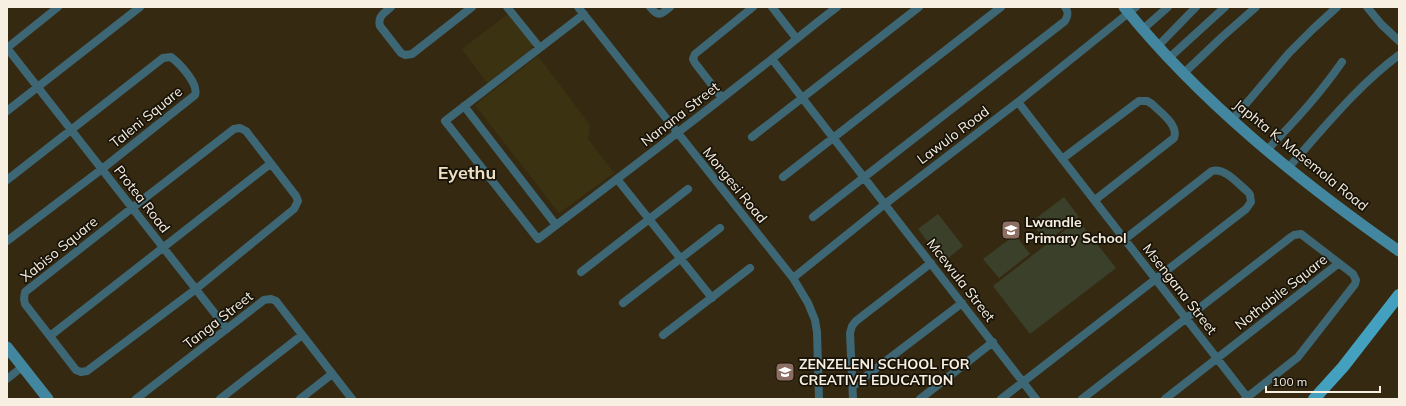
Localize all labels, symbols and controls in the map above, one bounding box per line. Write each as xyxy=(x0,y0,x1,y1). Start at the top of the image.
street label: Nanana Street xyxy=(637,78,723,150)
street label: Taleni Square xyxy=(106,82,186,152)
street label: Japhta K. Masemola Road xyxy=(1230,95,1372,215)
street label: Lawulo Road xyxy=(913,102,993,168)
street label: Mongesi Road xyxy=(699,143,771,227)
district label: Eyethu xyxy=(438,161,496,184)
street label: Protea Road xyxy=(110,162,174,236)
street label: Xabiso Square xyxy=(17,212,101,286)
place label: Lwandle Primary School xyxy=(1025,213,1127,247)
school or university icon: Lwandle Primary School xyxy=(1000,219,1022,241)
street label: Mcewula Street xyxy=(923,235,999,325)
street label: Msengana Street xyxy=(1139,240,1221,338)
street label: Nothabile Square xyxy=(1231,250,1331,334)
street label: Tanga Street xyxy=(180,287,256,353)
place label: ZENZELENI SCHOOL FOR CREATIVE EDUCATION xyxy=(799,355,970,389)
school or university icon: ZENZELENI SCHOOL FOR CREATIVE EDUCATION xyxy=(774,361,796,383)
scale bar xyxy=(1266,368,1380,394)
text: 100 m xyxy=(1272,374,1307,389)

